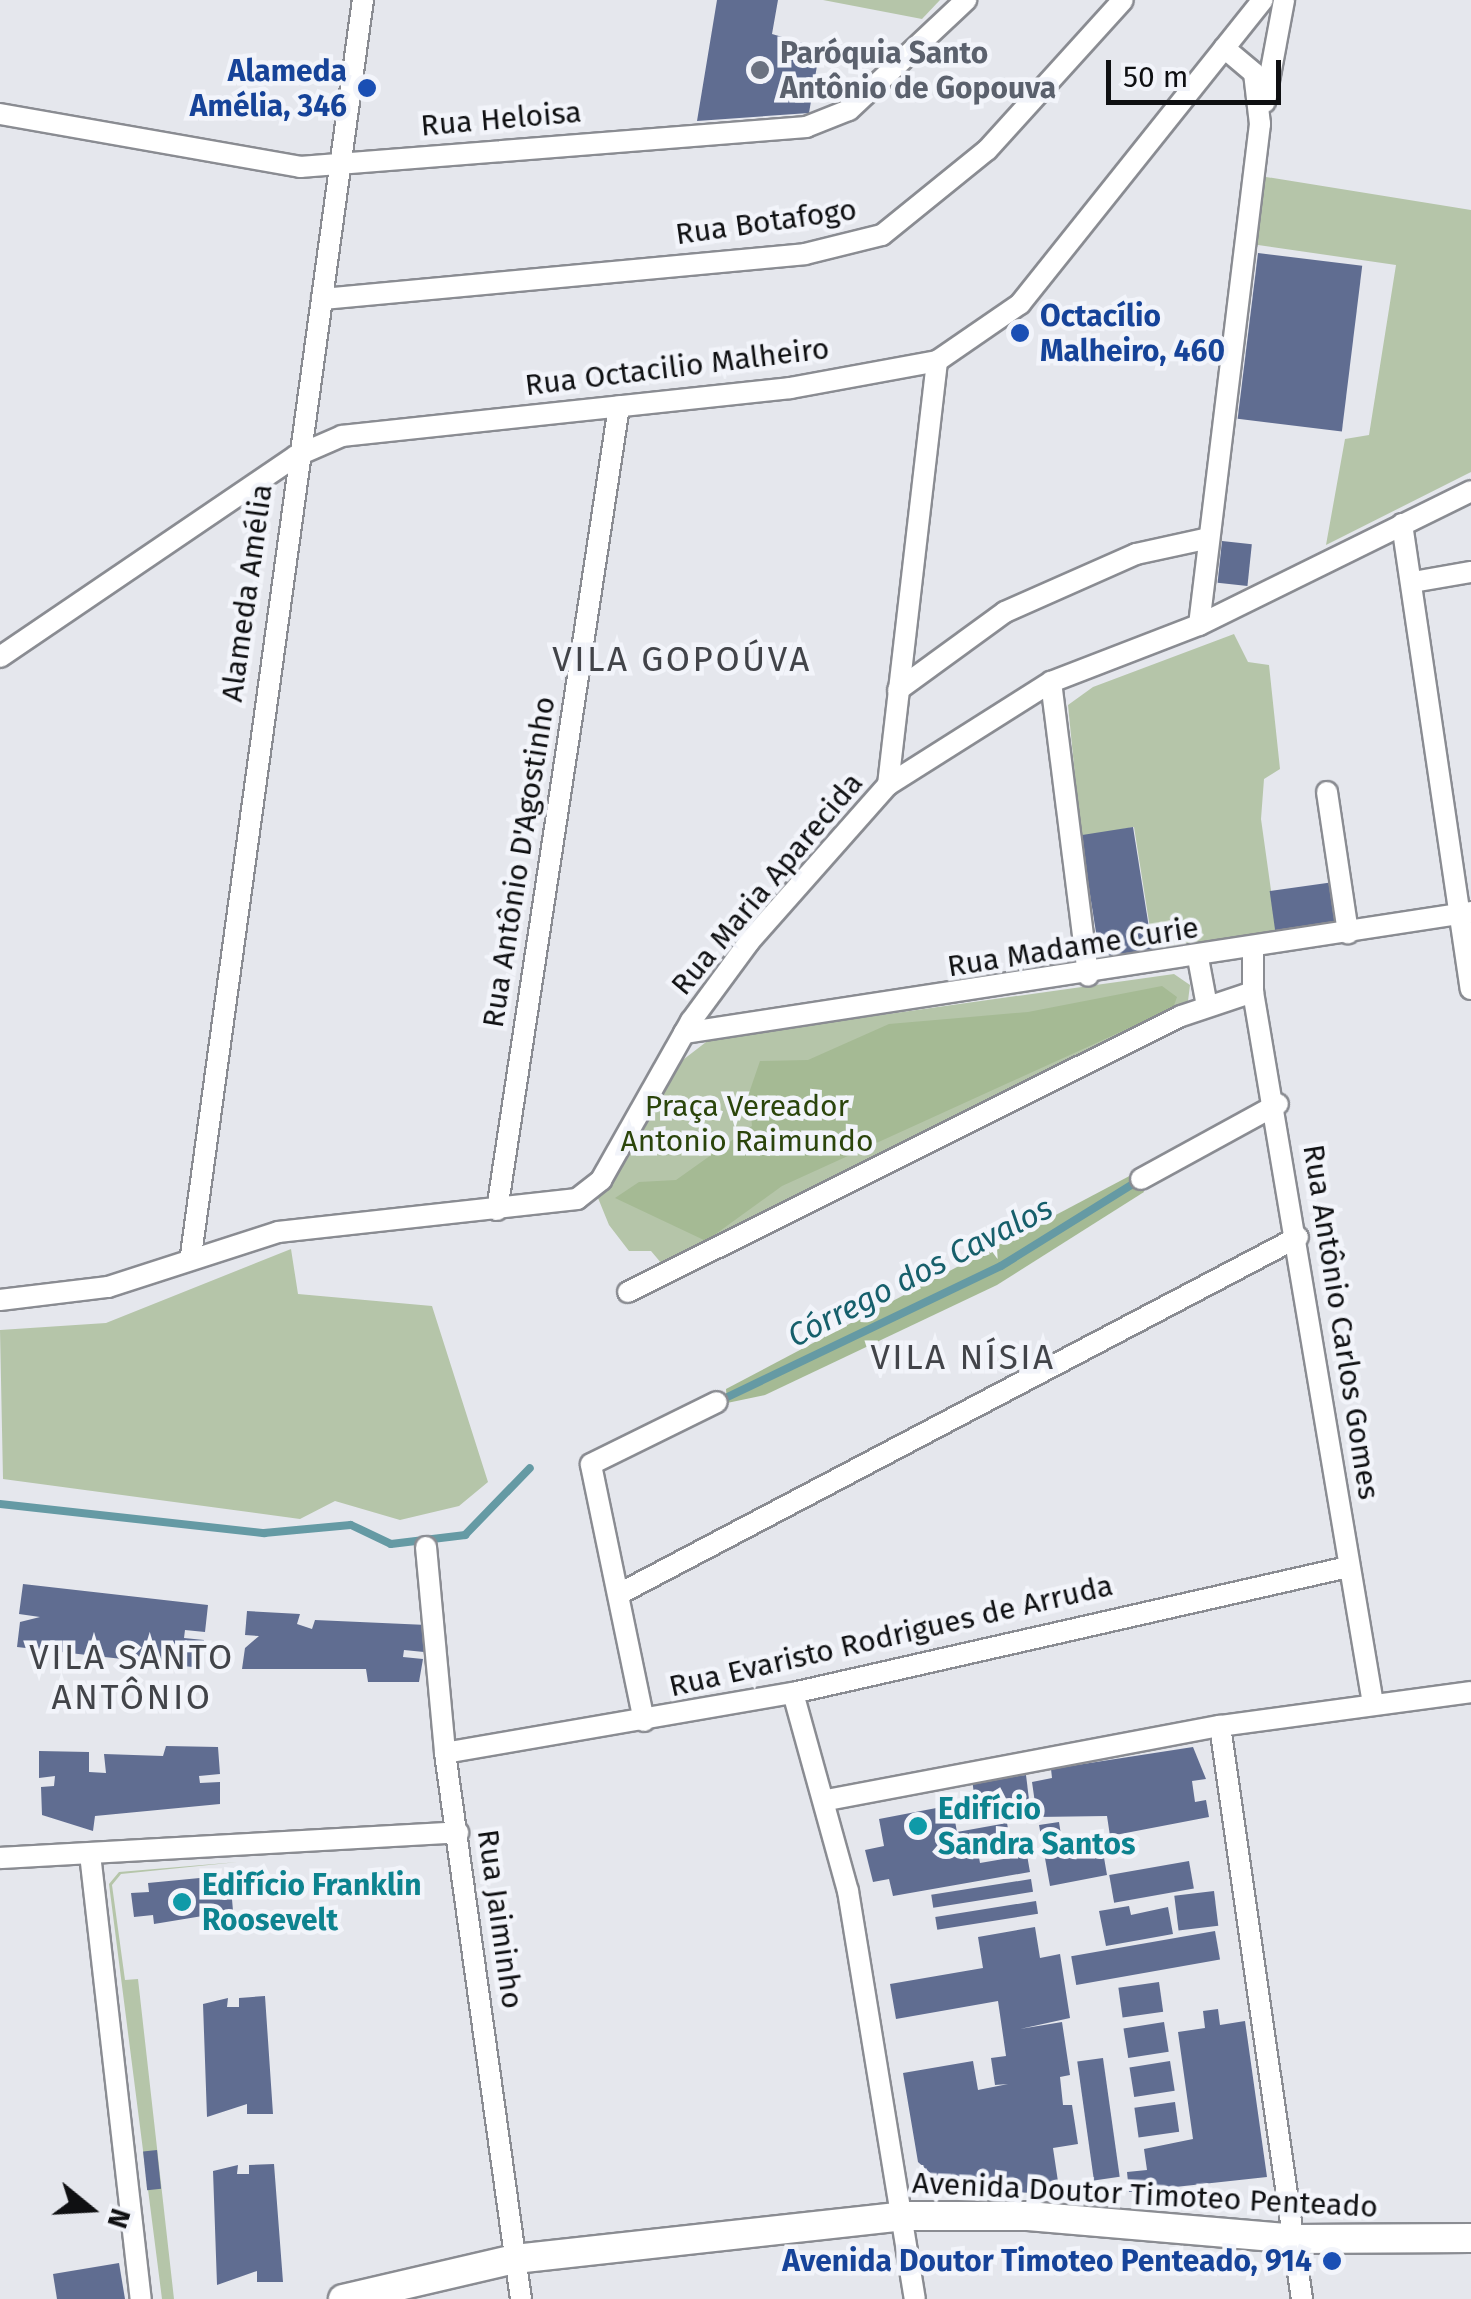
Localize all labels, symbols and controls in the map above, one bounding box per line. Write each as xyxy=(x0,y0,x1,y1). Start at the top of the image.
place label: Paróquia Santo Antônio de Gopouva xyxy=(780,35,1056,106)
scale bar xyxy=(1111,40,1286,102)
place label: Alameda Amélia, 346 xyxy=(190,53,347,124)
marker: Paróquia Santo Antônio de Gopouva xyxy=(749,59,771,81)
text: 50 m xyxy=(1123,59,1188,95)
marker: Alameda Amélia, 346 xyxy=(356,77,378,99)
street label: Rua Heloisa xyxy=(419,94,583,144)
street label: Rua Botafogo xyxy=(673,191,859,253)
place label: Octacílio Malheiro, 460 xyxy=(1040,298,1225,368)
marker: Octacílio Malheiro, 460 xyxy=(1009,322,1031,344)
street label: Rua Octacilio Malheiro xyxy=(523,330,831,404)
street label: Alameda Amélia xyxy=(214,482,280,704)
district label: VILA GOPOÚVA xyxy=(552,638,812,680)
street label: Rua Antônio D'Agostinho xyxy=(475,694,563,1030)
street label: Rua Maria Aparecida xyxy=(664,766,870,1002)
street label: Rua Madame Curie xyxy=(945,909,1201,985)
park label: Praça Vereador Antonio Raimundo xyxy=(620,1088,874,1158)
street label: Rua Antônio Carlos Gomes xyxy=(1295,1142,1387,1502)
water label: Córrego dos Cavalos xyxy=(781,1189,1059,1355)
district label: VILA NÍSIA xyxy=(870,1336,1056,1378)
street label: Rua Evaristo Rodrigues de Arruda xyxy=(666,1567,1116,1705)
district label: VILA SANTO ANTÔNIO xyxy=(29,1636,235,1718)
place label: Edifício Sandra Santos xyxy=(938,1791,1135,1862)
marker: Edifício Sandra Santos xyxy=(907,1815,929,1837)
street label: Rua Jaiminho xyxy=(470,1827,530,2011)
place label: Edifício Franklin Roosevelt xyxy=(202,1867,422,1938)
marker: Edifício Franklin Roosevelt xyxy=(171,1891,193,1913)
north arrow xyxy=(40,2159,140,2259)
street label: Avenida Doutor Timoteo Penteado xyxy=(911,2165,1379,2225)
text: N xyxy=(100,2204,138,2232)
place label: Avenida Doutor Timoteo Penteado, 914 xyxy=(782,2243,1312,2279)
marker: Avenida Doutor Timoteo Penteado, 914 xyxy=(1321,2250,1343,2272)

